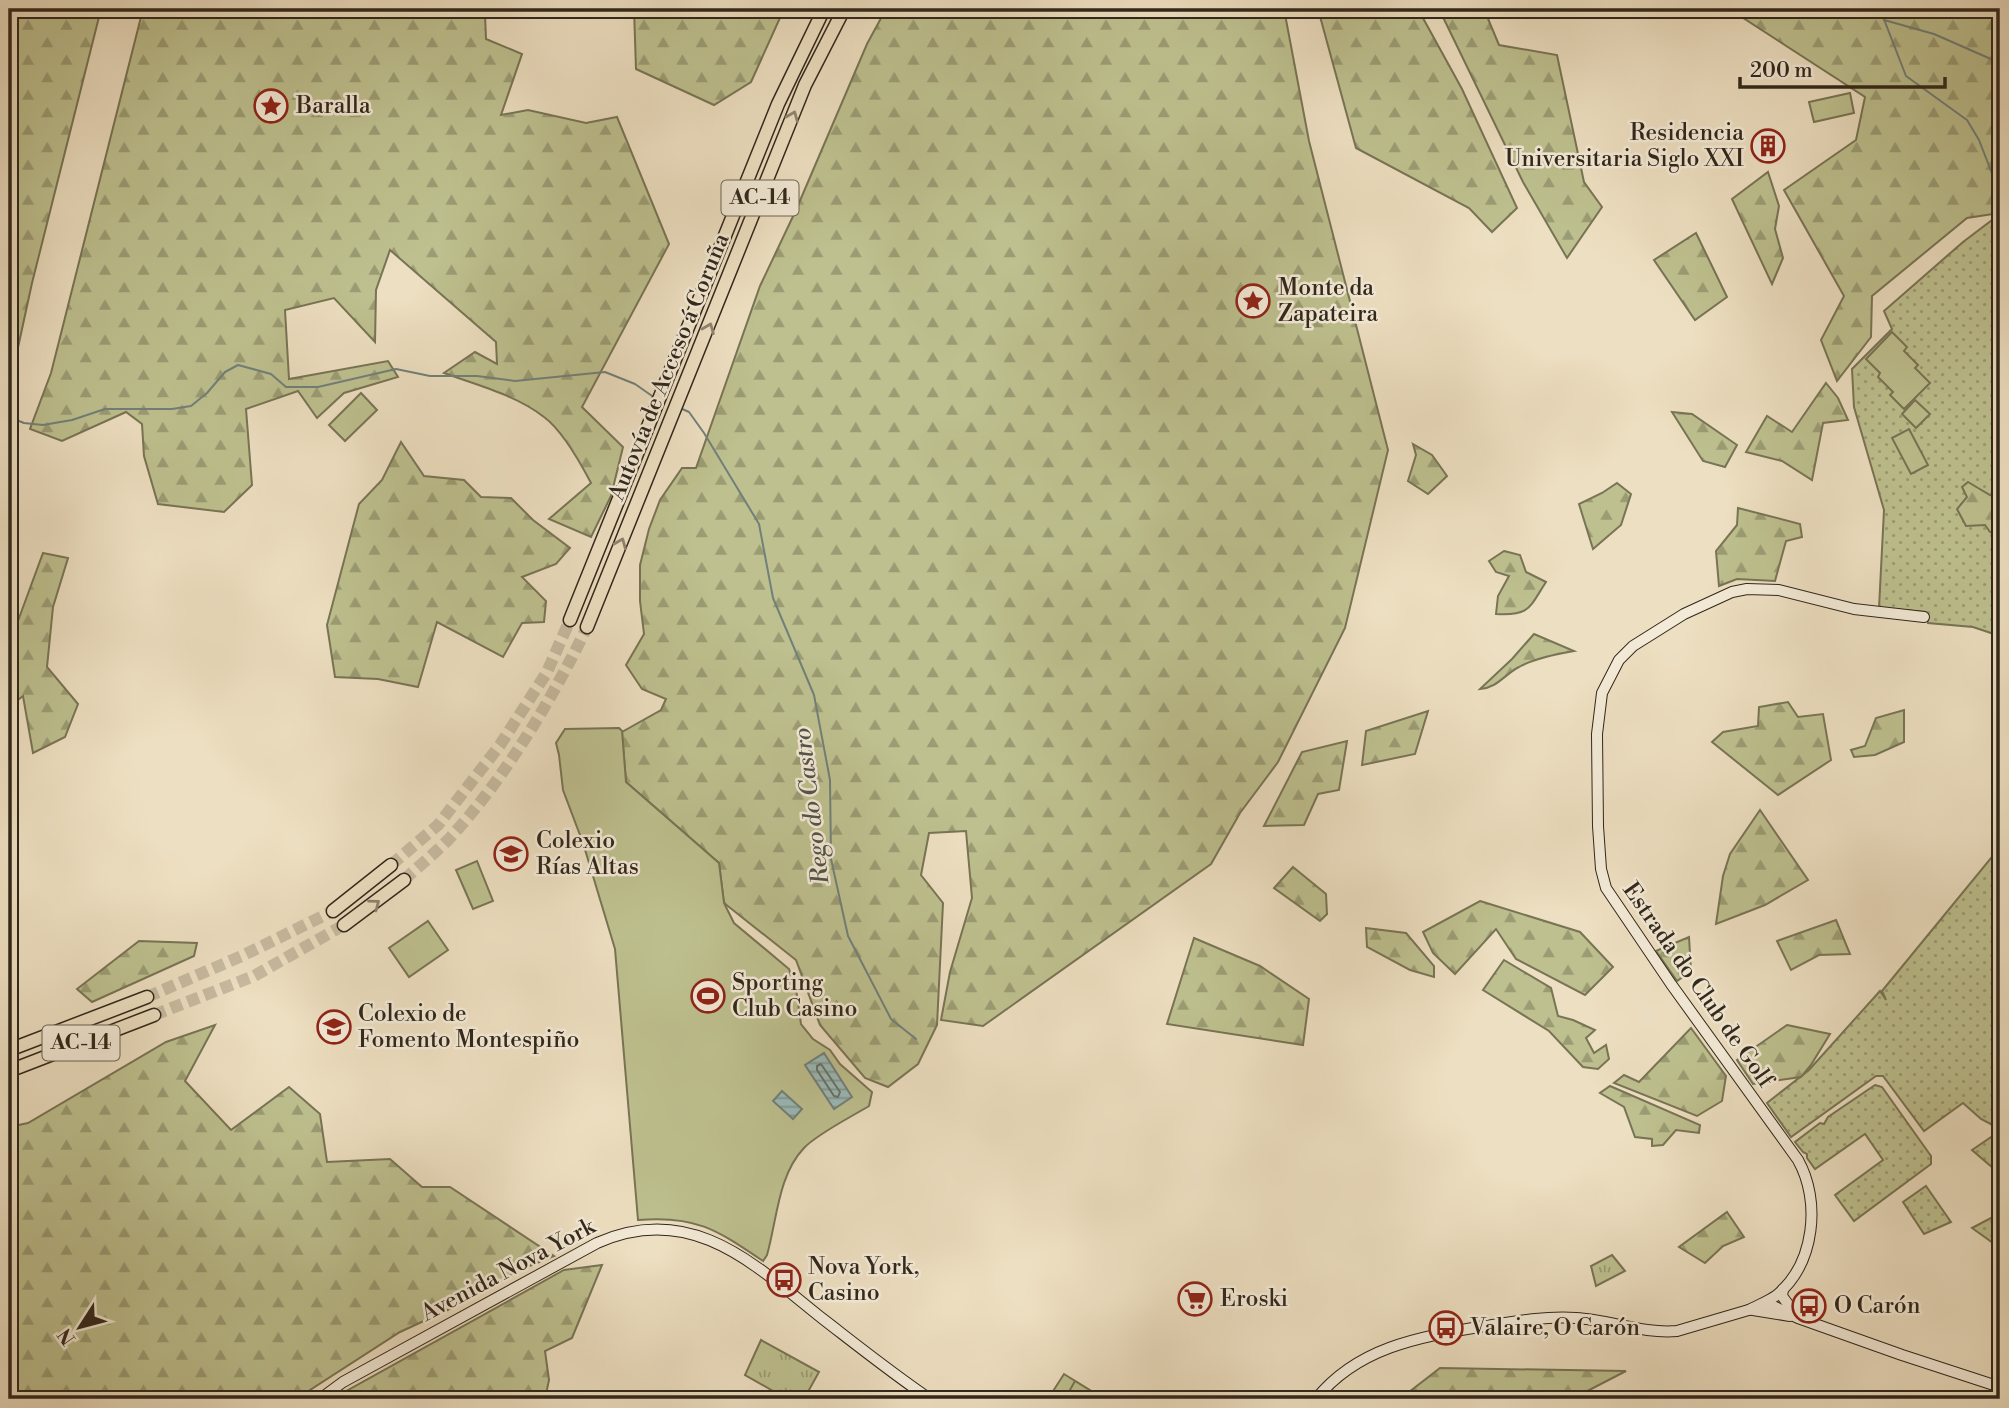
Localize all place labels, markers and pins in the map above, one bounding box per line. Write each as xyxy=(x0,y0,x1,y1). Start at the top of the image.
place icon: Baralla xyxy=(252,87,290,125)
place label: Baralla xyxy=(295,92,371,120)
place label: Residencia Universitaria Siglo XXI xyxy=(1505,119,1744,173)
building icon: Residencia Universitaria Siglo XXI xyxy=(1749,127,1787,165)
place label: Monte da Zapateira xyxy=(1278,274,1379,328)
place icon: Monte da Zapateira xyxy=(1234,282,1272,320)
place label: Colexio Rías Altas xyxy=(536,827,639,881)
school or university icon: Colexio Rías Altas xyxy=(492,835,530,873)
place label: Sporting Club Casino xyxy=(732,969,857,1023)
sports icon: Sporting Club Casino xyxy=(689,977,727,1015)
place label: Colexio de Fomento Montespiño xyxy=(358,1000,580,1054)
school or university icon: Colexio de Fomento Montespiño xyxy=(315,1008,353,1046)
place label: Nova York, Casino xyxy=(808,1253,919,1307)
bus stop icon: Nova York, Casino xyxy=(765,1261,803,1299)
supermarket icon: Eroski xyxy=(1176,1280,1214,1318)
place label: Eroski xyxy=(1220,1285,1288,1313)
bus stop icon: O Carón xyxy=(1790,1287,1828,1325)
place label: O Carón xyxy=(1834,1292,1921,1320)
bus stop icon: Valaire, O Carón xyxy=(1427,1309,1465,1347)
place label: Valaire, O Carón xyxy=(1469,1314,1640,1342)

